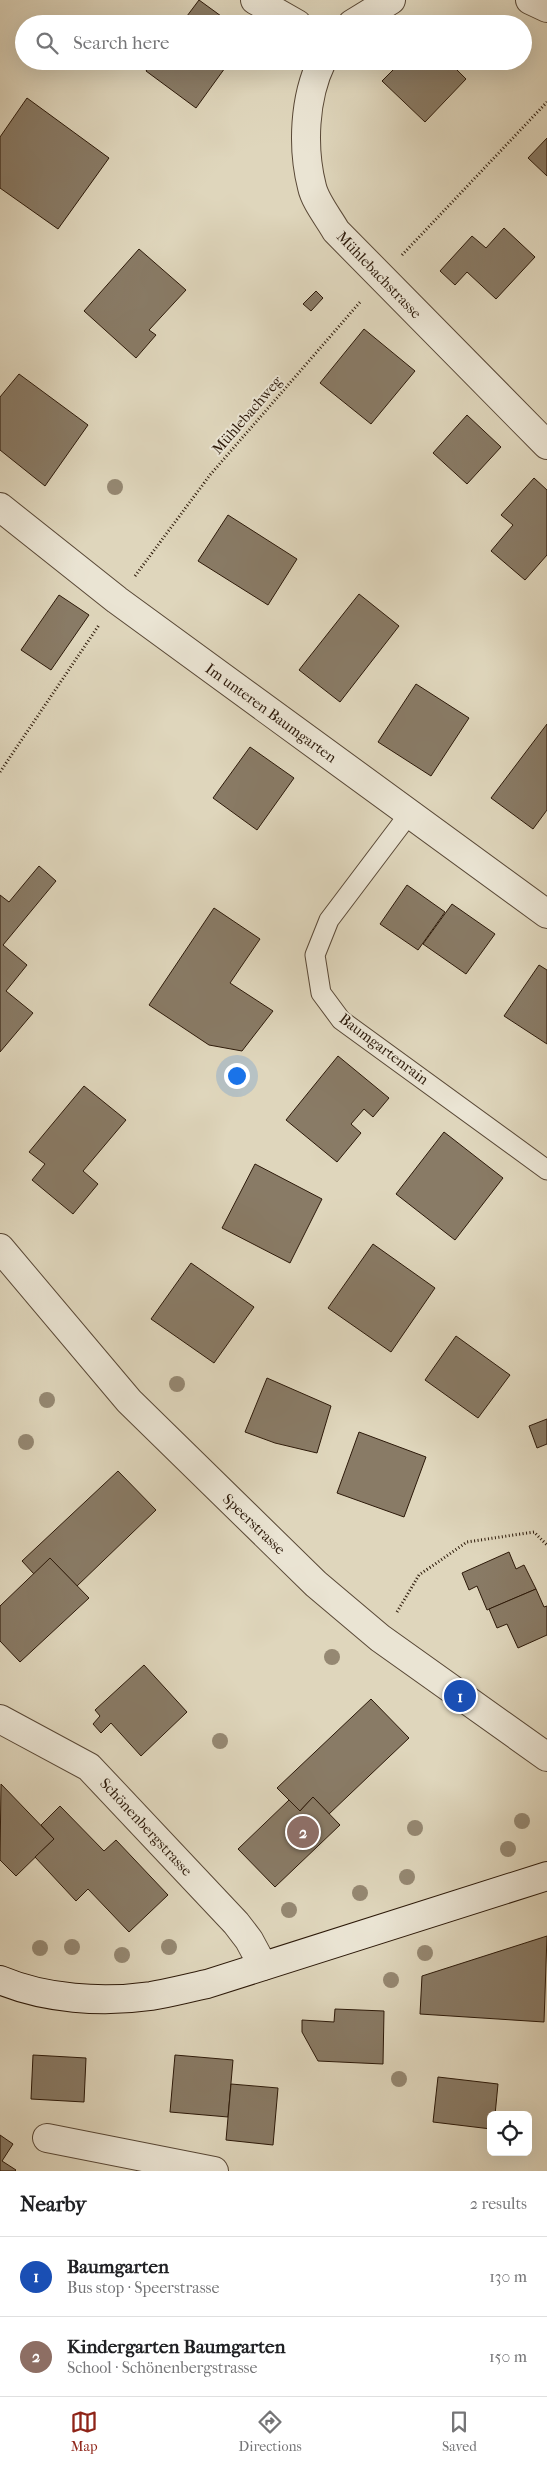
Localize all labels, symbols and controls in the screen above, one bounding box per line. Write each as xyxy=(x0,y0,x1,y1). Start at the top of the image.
search box xyxy=(15,15,532,70)
icon: search xyxy=(33,29,61,57)
text: Search here xyxy=(73,32,169,54)
street label: Mühlebachstrasse xyxy=(333,228,426,323)
street label: Mühlebachweg xyxy=(208,371,286,458)
street label: Im unteren Baumgarten xyxy=(202,659,340,767)
street label: Baumgartenrain xyxy=(336,1010,432,1089)
your location xyxy=(224,1063,250,1089)
street label: Speerstrasse xyxy=(219,1490,289,1559)
pin: 1 xyxy=(444,1677,476,1715)
street label: Schönenbergstrasse xyxy=(96,1774,196,1880)
pin: 2 xyxy=(287,1813,319,1851)
map controls xyxy=(487,2111,532,2156)
button: locate xyxy=(487,2111,532,2156)
text: Nearby xyxy=(20,2192,86,2216)
text: 2 results xyxy=(470,2194,527,2213)
text: Baumgarten xyxy=(67,2256,169,2278)
text: 1 xyxy=(33,2267,39,2286)
text: 130 m xyxy=(489,2267,527,2286)
text: Bus stop · Speerstrasse xyxy=(67,2278,219,2297)
text: Kindergarten Baumgarten xyxy=(67,2336,286,2358)
text: 2 xyxy=(32,2347,40,2366)
text: 150 m xyxy=(489,2347,527,2366)
text: School · Schönenbergstrasse xyxy=(67,2358,257,2377)
tab: Map xyxy=(70,2408,98,2455)
tab: Directions xyxy=(239,2408,302,2455)
tab: Saved xyxy=(442,2408,477,2455)

